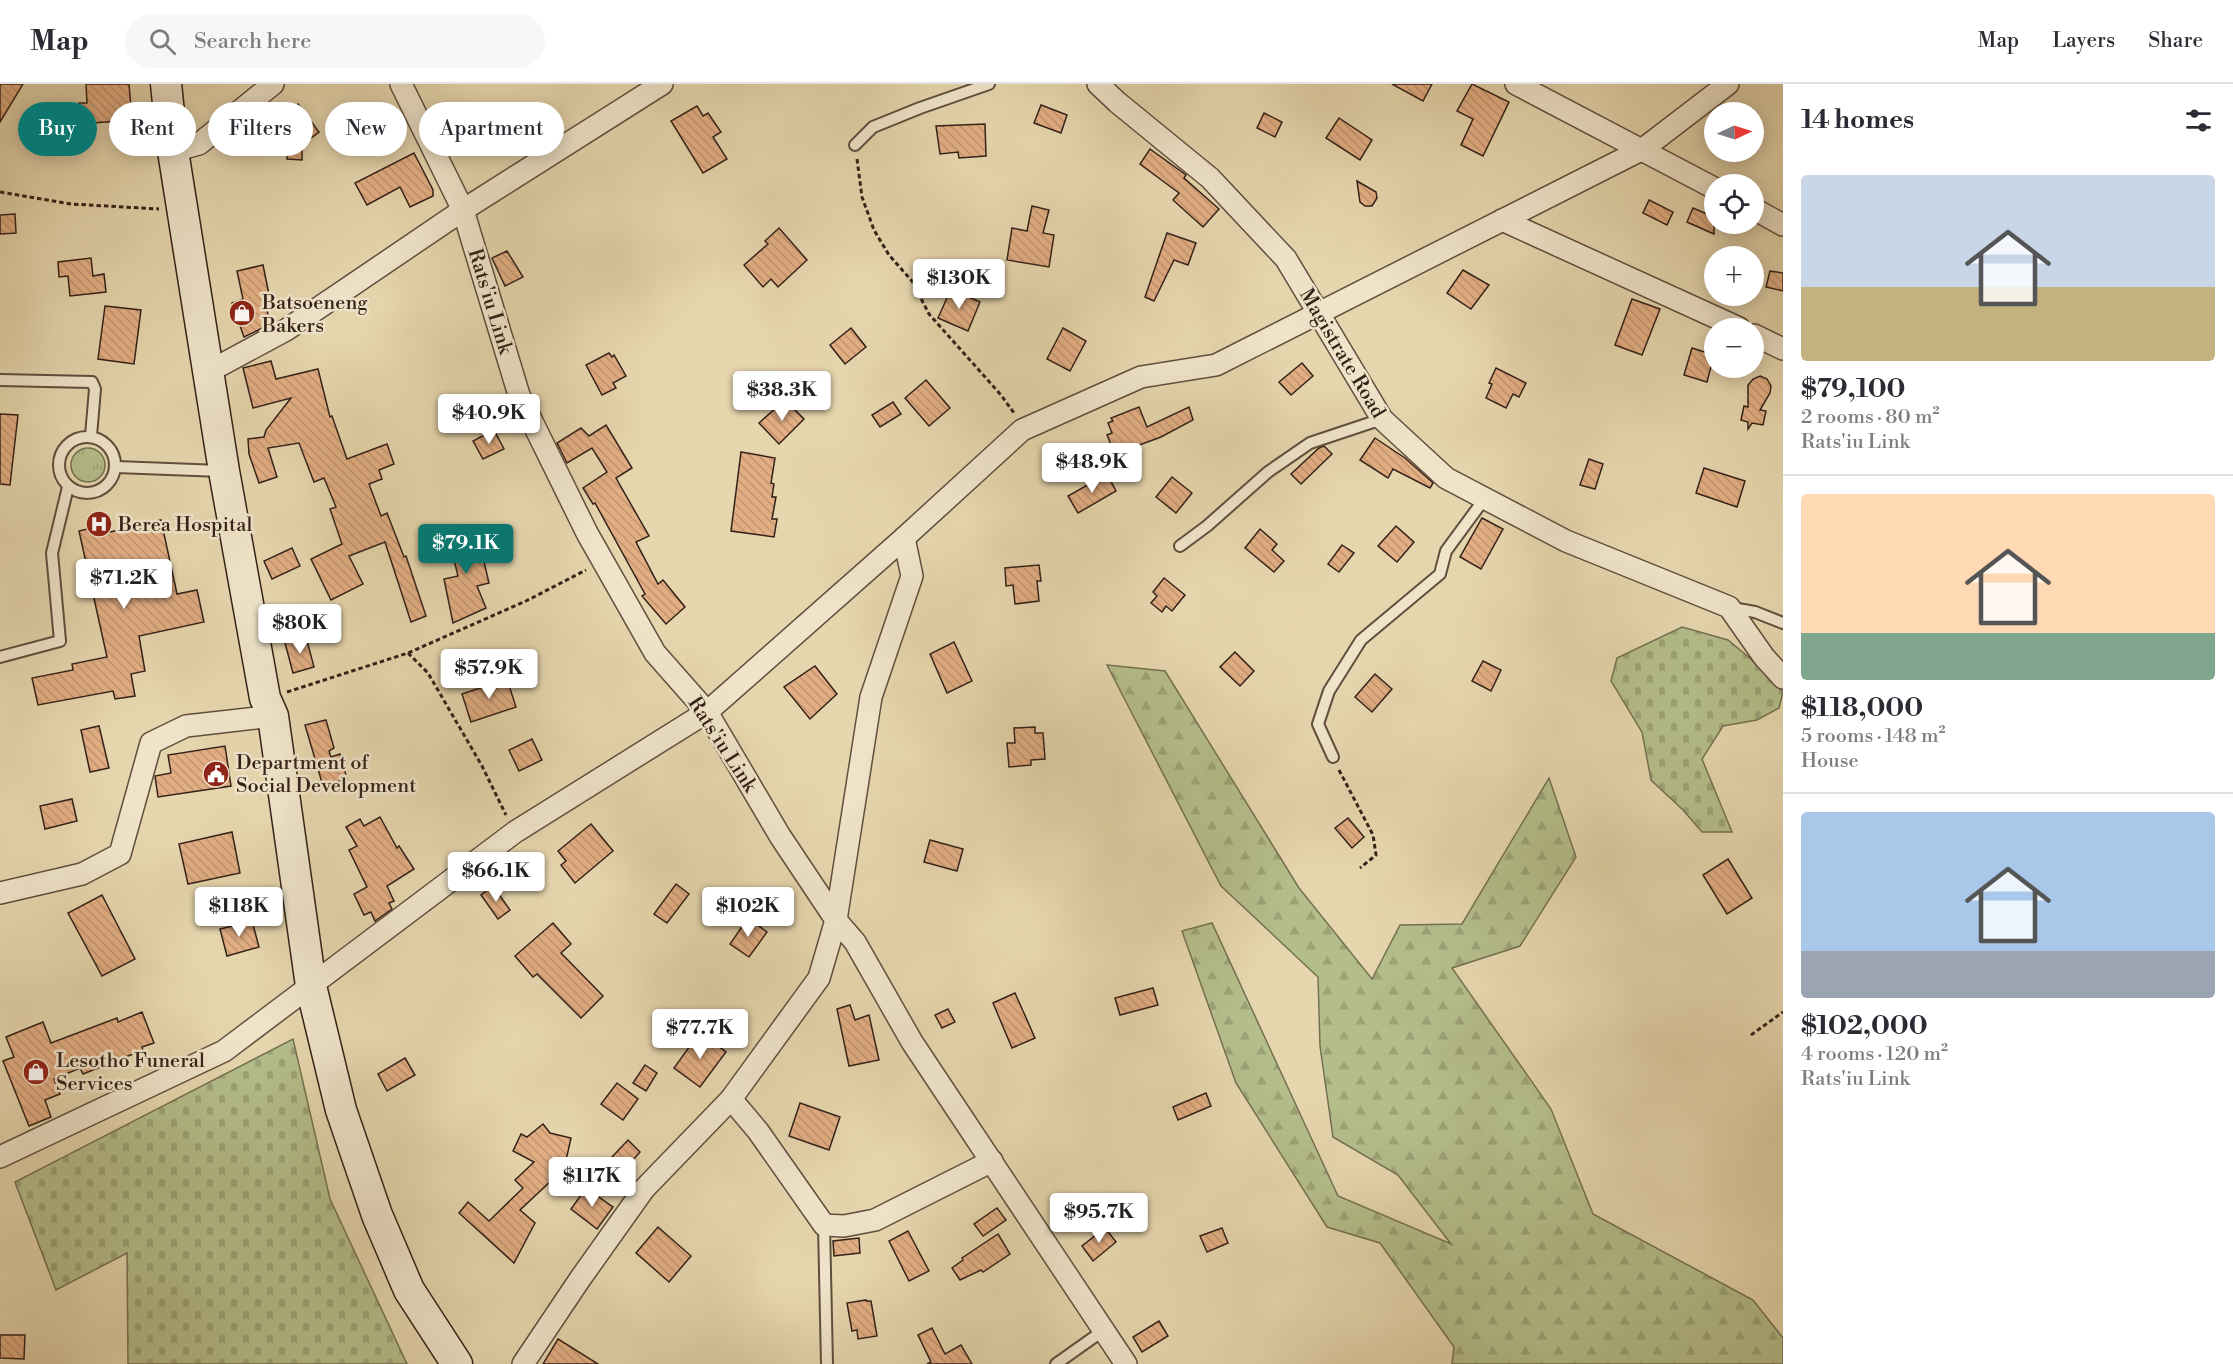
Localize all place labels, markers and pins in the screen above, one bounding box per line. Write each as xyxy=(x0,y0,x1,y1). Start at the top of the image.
pin: $130K xyxy=(917,259,1001,310)
place label: Batsoeneng Bakers xyxy=(261,291,368,339)
shop icon: Batsoeneng Bakers xyxy=(227,298,257,328)
pin: $38.3K xyxy=(733,371,831,422)
pin: $40.9K xyxy=(440,394,538,445)
pin: $48.9K xyxy=(1043,443,1141,494)
hospital icon: Berea Hospital xyxy=(84,509,114,539)
place label: Berea Hospital xyxy=(117,513,252,538)
pin: $79.1K xyxy=(417,524,515,575)
pin: $71.2K xyxy=(75,559,173,610)
pin: $80K xyxy=(264,604,336,655)
pin: $57.9K xyxy=(440,649,538,700)
place label: Department of Social Development xyxy=(236,751,416,799)
public building icon: Department of Social Development xyxy=(201,759,231,789)
pin: $66.1K xyxy=(447,852,545,903)
pin: $118K xyxy=(197,887,281,938)
pin: $102K xyxy=(706,887,790,938)
pin: $77.7K xyxy=(651,1009,749,1060)
place label: Lesotho Funeral Services xyxy=(56,1049,205,1097)
shop icon: Lesotho Funeral Services xyxy=(21,1057,51,1087)
pin: $117K xyxy=(550,1157,634,1208)
pin: $95.7K xyxy=(1050,1193,1148,1244)

